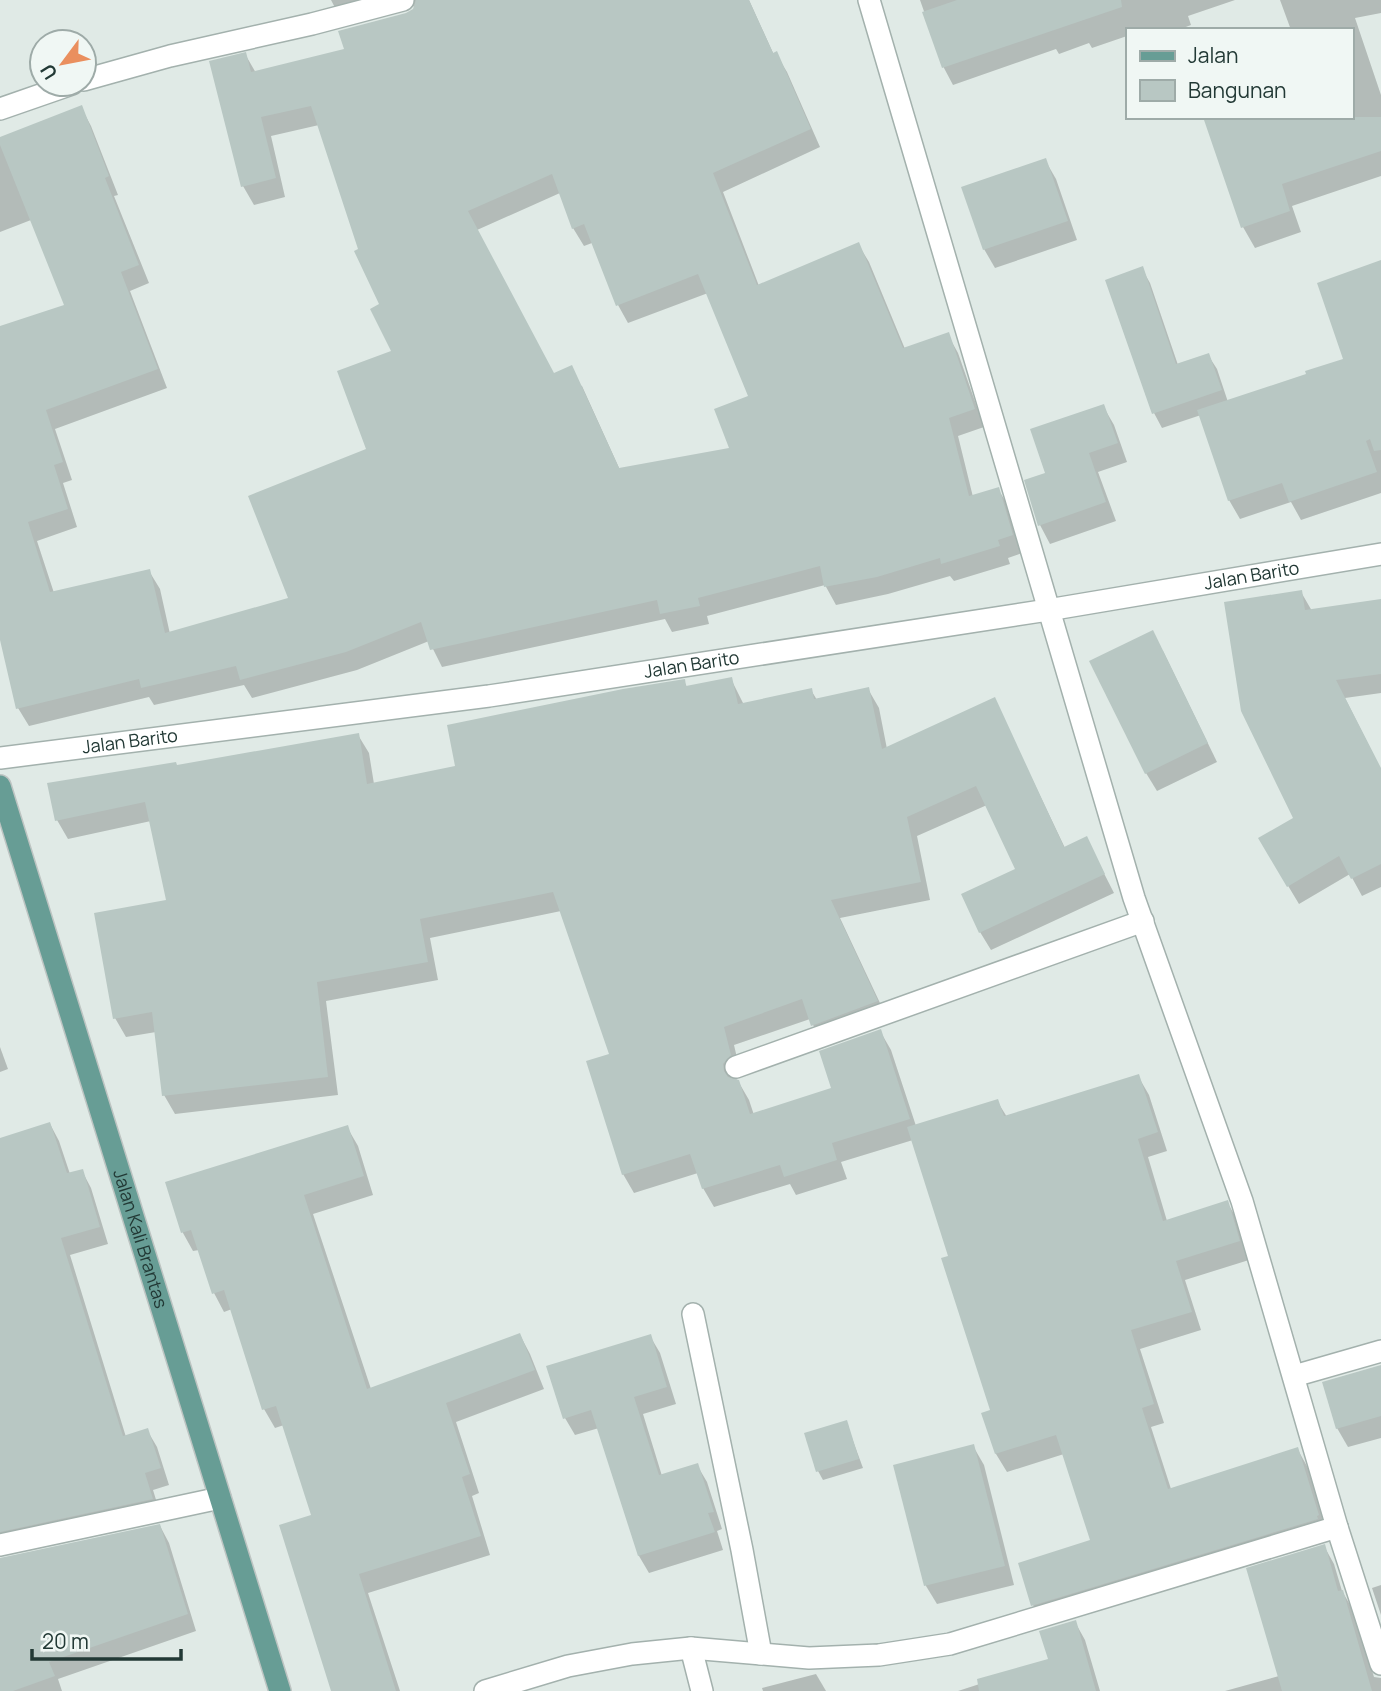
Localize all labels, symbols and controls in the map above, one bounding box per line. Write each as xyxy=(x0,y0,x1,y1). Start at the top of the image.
north arrow xyxy=(28,28,98,98)
legend xyxy=(1126,28,1353,119)
text: Jalan xyxy=(1188,41,1238,69)
text: U xyxy=(34,59,63,85)
text: Bangunan xyxy=(1188,76,1287,104)
street label: Jalan Barito xyxy=(1202,555,1301,595)
street label: Jalan Barito xyxy=(642,645,741,683)
street label: Jalan Barito xyxy=(81,723,179,758)
street label: Jalan Kali Brantas xyxy=(108,1166,174,1311)
scale bar xyxy=(32,1618,180,1662)
text: 20 m xyxy=(42,1627,89,1655)

